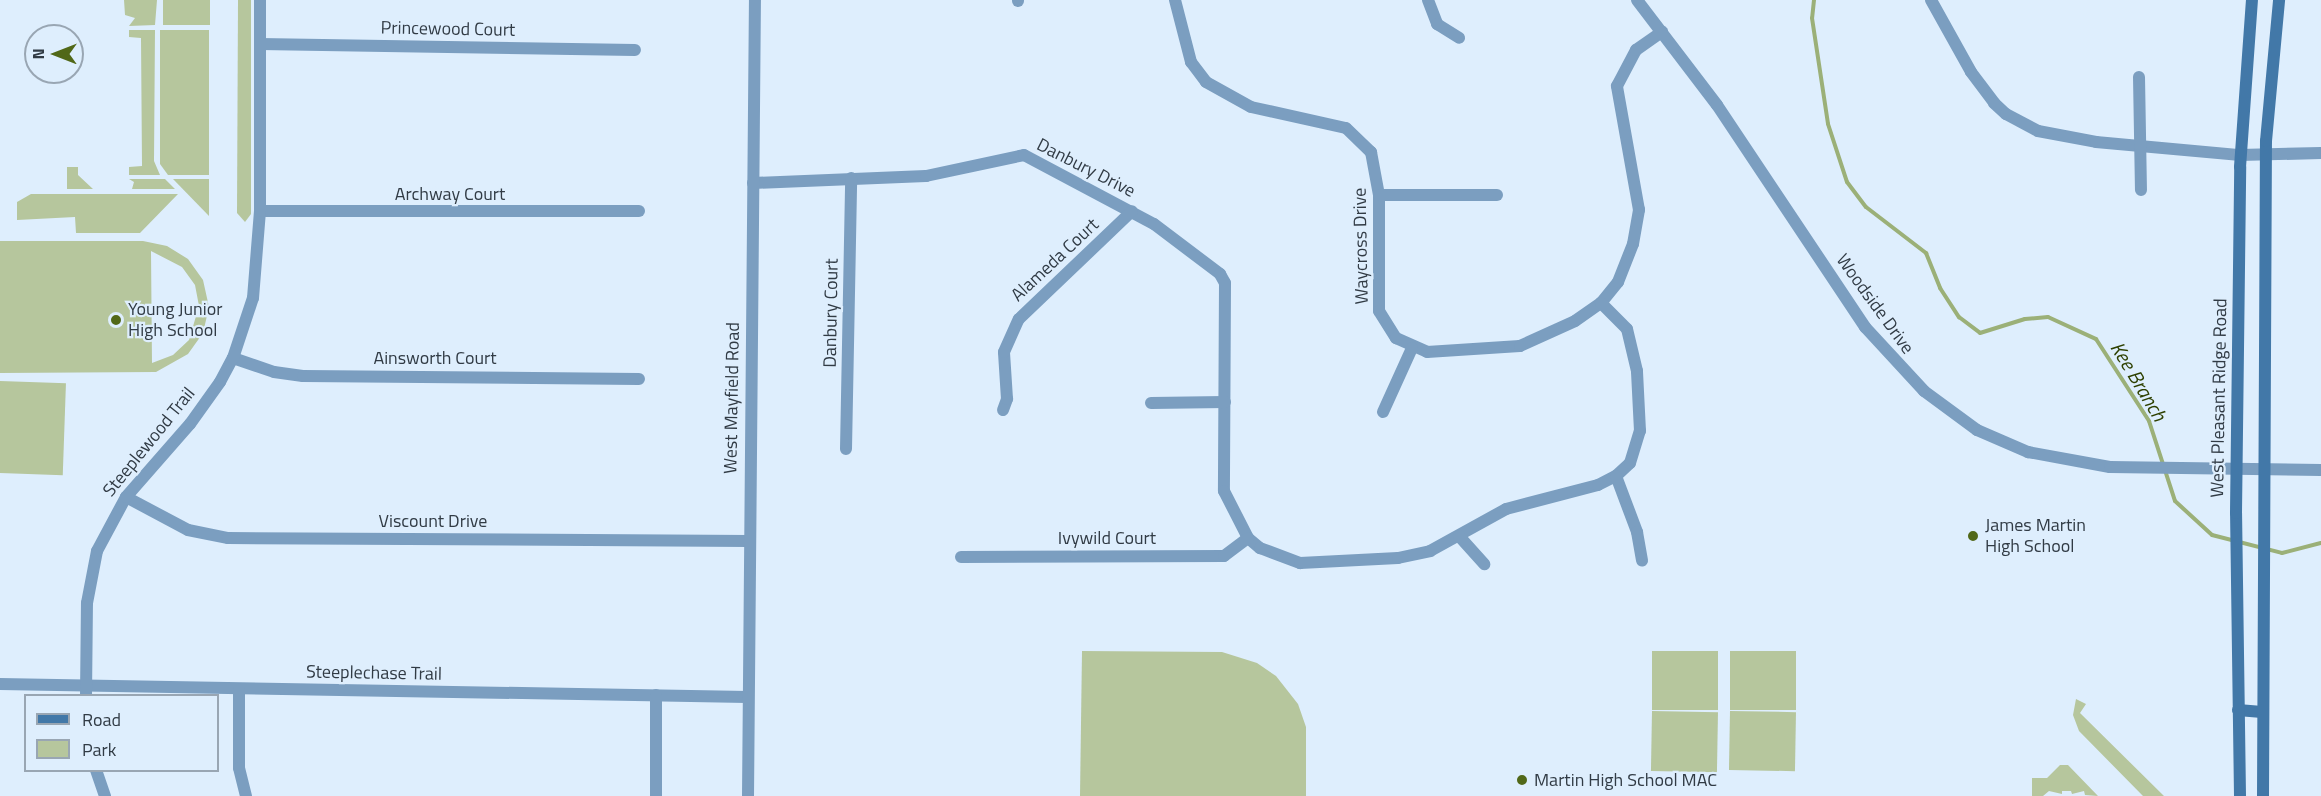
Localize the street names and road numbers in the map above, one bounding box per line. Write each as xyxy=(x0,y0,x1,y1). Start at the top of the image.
street label: Princewood Court xyxy=(381,17,515,41)
street label: Danbury Drive xyxy=(1033,134,1139,202)
street label: Archway Court xyxy=(395,183,505,205)
street label: Waycross Drive xyxy=(1349,188,1373,304)
street label: Alameda Court xyxy=(1007,214,1103,306)
street label: Woodside Drive xyxy=(1831,250,1919,358)
street label: Danbury Court xyxy=(819,258,843,368)
street label: West Pleasant Ridge Road xyxy=(2206,298,2232,498)
street label: West Mayfield Road xyxy=(720,322,744,474)
street label: Ainsworth Court xyxy=(373,347,497,369)
street label: Steeplewood Trail xyxy=(98,383,200,501)
street label: Viscount Drive xyxy=(379,510,487,532)
street label: Ivywild Court xyxy=(1058,527,1156,549)
street label: Steeplechase Trail xyxy=(306,661,442,685)

